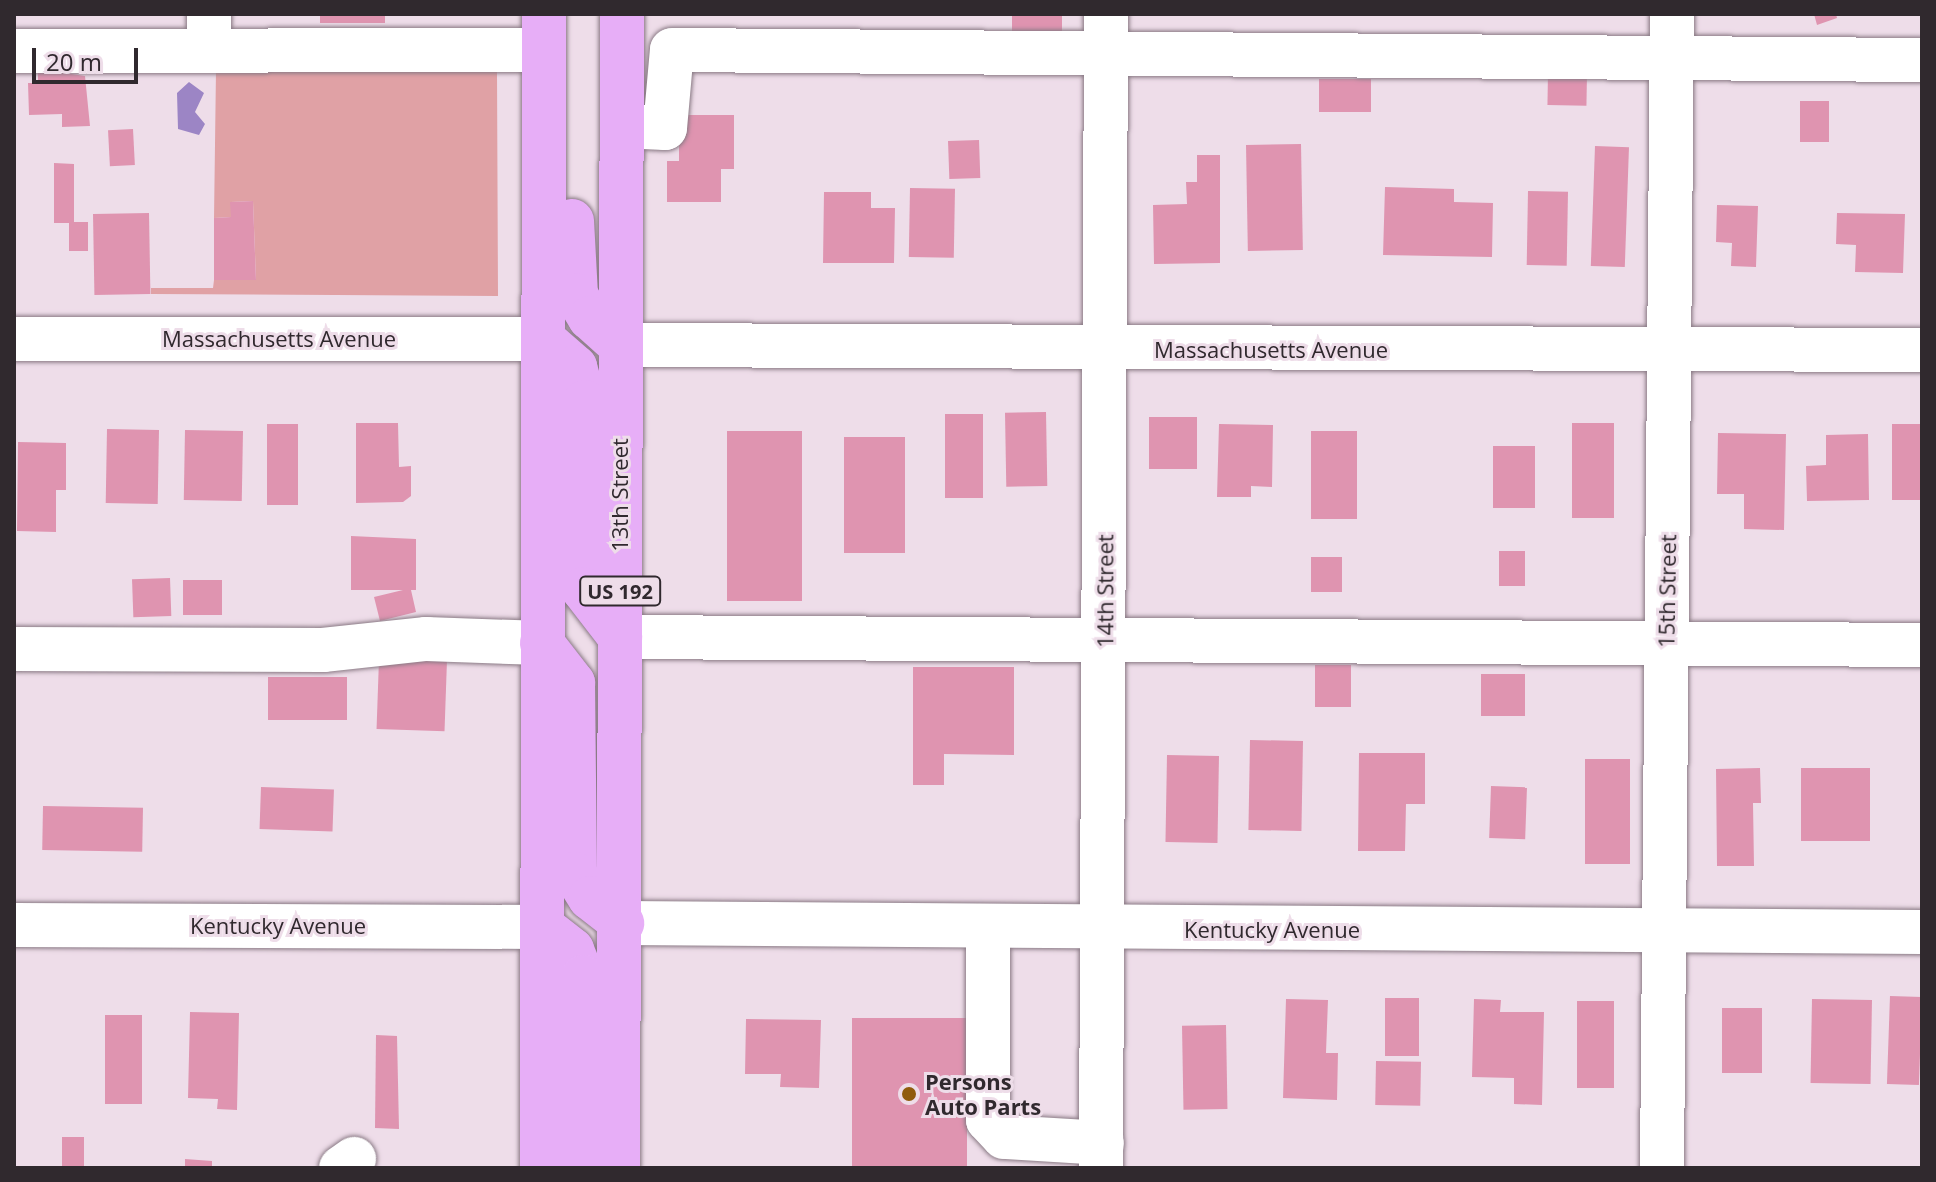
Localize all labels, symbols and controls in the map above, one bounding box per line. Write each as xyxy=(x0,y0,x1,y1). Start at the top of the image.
scale bar xyxy=(36,32,142,82)
text: 20 m xyxy=(46,45,102,78)
street label: Massachusetts Avenue xyxy=(162,326,396,352)
street label: Massachusetts Avenue xyxy=(1154,337,1388,363)
street label: 13th Street xyxy=(607,438,633,552)
street label: 14th Street xyxy=(1092,534,1118,648)
street label: 15th Street xyxy=(1653,534,1681,648)
road number: US 192 xyxy=(578,575,662,607)
street label: Kentucky Avenue xyxy=(190,913,366,939)
street label: Kentucky Avenue xyxy=(1184,917,1360,943)
place label: Persons Auto Parts xyxy=(925,1068,1041,1120)
marker: Persons Auto Parts xyxy=(900,1085,918,1103)

